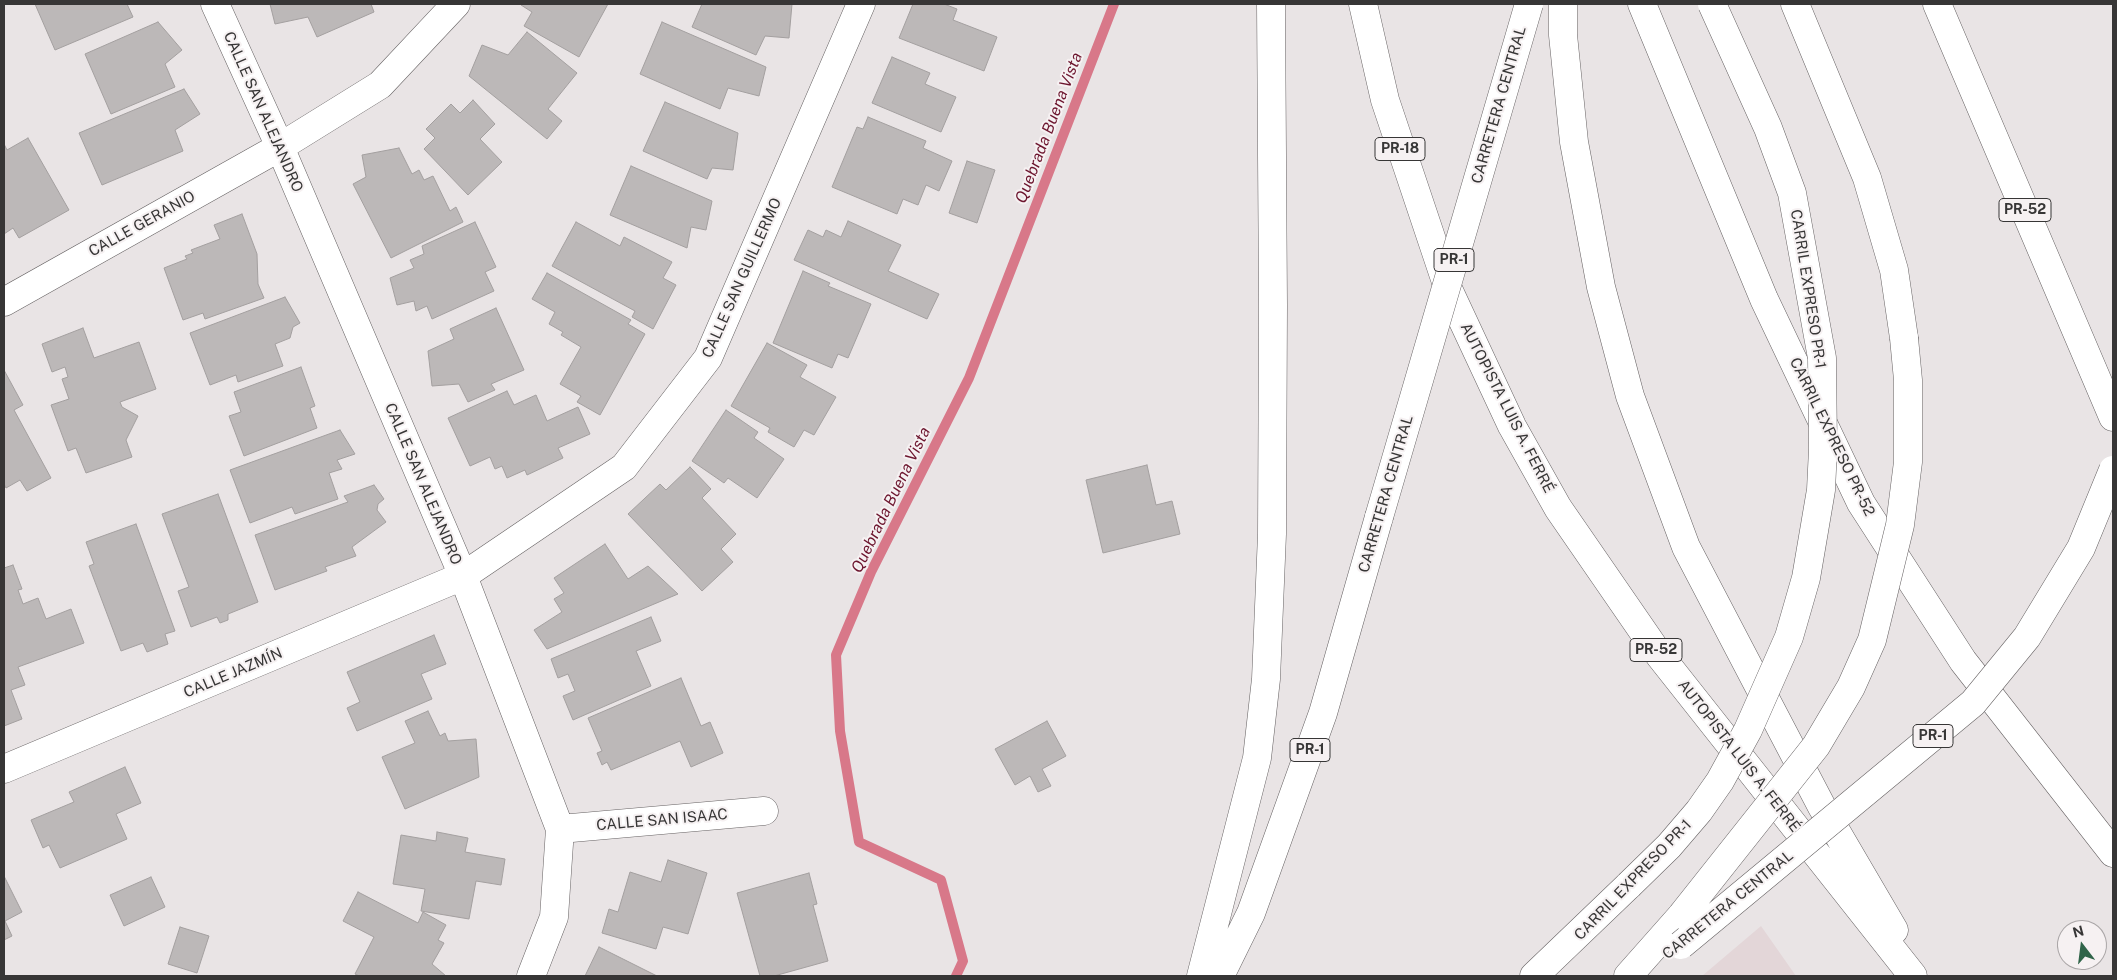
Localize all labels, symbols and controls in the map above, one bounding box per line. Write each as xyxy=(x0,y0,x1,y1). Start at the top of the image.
street label: CARRETERA CENTRAL xyxy=(1468,24,1530,186)
street label: CALLE SAN ALEJANDRO xyxy=(219,29,307,195)
water label: Quebrada Buena Vista xyxy=(1011,50,1087,206)
road number: PR-18 xyxy=(1375,138,1425,160)
street label: CALLE GERANIO xyxy=(86,187,198,261)
street label: CALLE SAN GUILLERMO xyxy=(699,195,785,361)
road number: PR-52 xyxy=(1999,198,2051,222)
street label: CARRIL EXPRESO PR-1 xyxy=(1787,208,1829,370)
road number: PR-1 xyxy=(1434,248,1474,272)
street label: AUTOPISTA LUIS A. FERRÉ xyxy=(1456,320,1558,496)
street label: CARRIL EXPRESO PR-52 xyxy=(1786,355,1878,519)
street label: CALLE SAN ALEJANDRO xyxy=(381,400,465,568)
street label: CARRETERA CENTRAL xyxy=(1355,413,1417,575)
water label: Quebrada Buena Vista xyxy=(847,424,935,576)
road number: PR-52 xyxy=(1630,638,1682,662)
street label: CALLE JAZMÍN xyxy=(181,644,285,702)
street label: AUTOPISTA LUIS A. FERRÉ xyxy=(1674,676,1804,836)
road number: PR-1 xyxy=(1913,724,1953,748)
road number: PR-1 xyxy=(1290,738,1330,762)
street label: CALLE SAN ISAAC xyxy=(596,805,728,835)
street label: CARRIL EXPRESO PR-1 xyxy=(1571,816,1695,944)
street label: CARRETERA CENTRAL xyxy=(1659,847,1797,963)
north arrow xyxy=(2057,920,2107,970)
text: N xyxy=(2071,922,2086,941)

